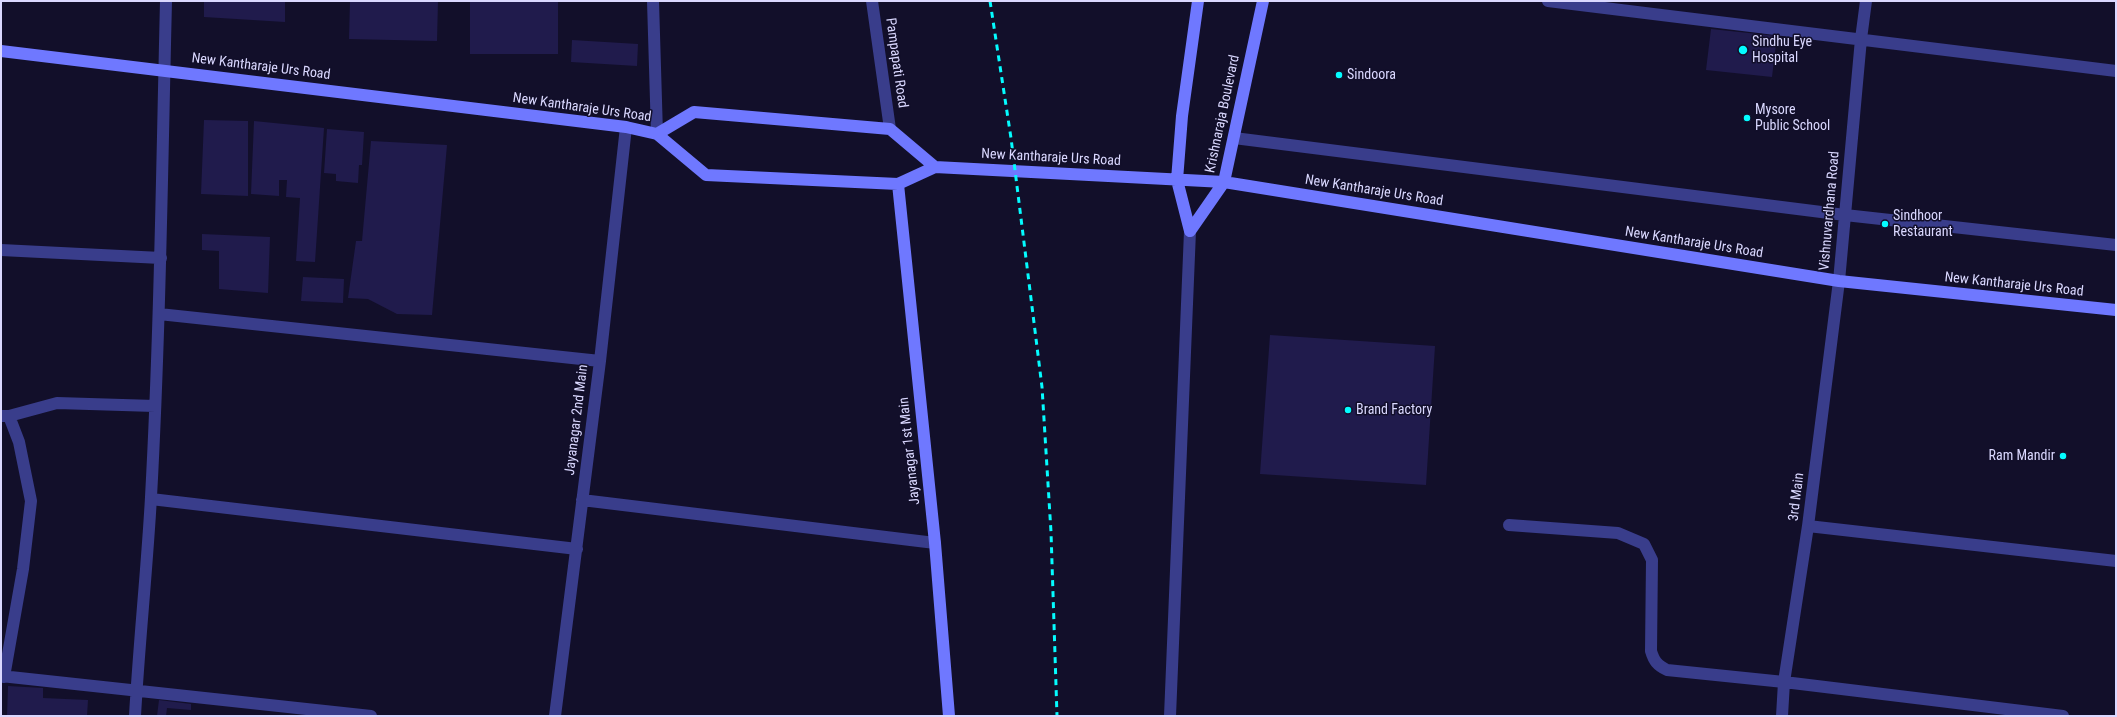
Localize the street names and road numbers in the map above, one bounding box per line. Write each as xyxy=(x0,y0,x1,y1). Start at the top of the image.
street label: Pampapati Road xyxy=(881,17,911,109)
street label: New Kantharaje Urs Road xyxy=(191,50,331,84)
street label: Krishnaraja Boulevard xyxy=(1202,53,1244,175)
street label: New Kantharaje Urs Road xyxy=(512,90,652,126)
street label: New Kantharaje Urs Road xyxy=(981,146,1121,170)
street label: Vishnuvardhana Road xyxy=(1816,151,1844,271)
street label: New Kantharaje Urs Road xyxy=(1304,172,1444,210)
street label: New Kantharaje Urs Road xyxy=(1624,224,1764,262)
street label: New Kantharaje Urs Road xyxy=(1944,269,2084,301)
street label: Jayanagar 2nd Main xyxy=(562,364,592,476)
street label: Jayanagar 1st Main xyxy=(896,396,924,506)
street label: 3rd Main xyxy=(1786,472,1808,522)

